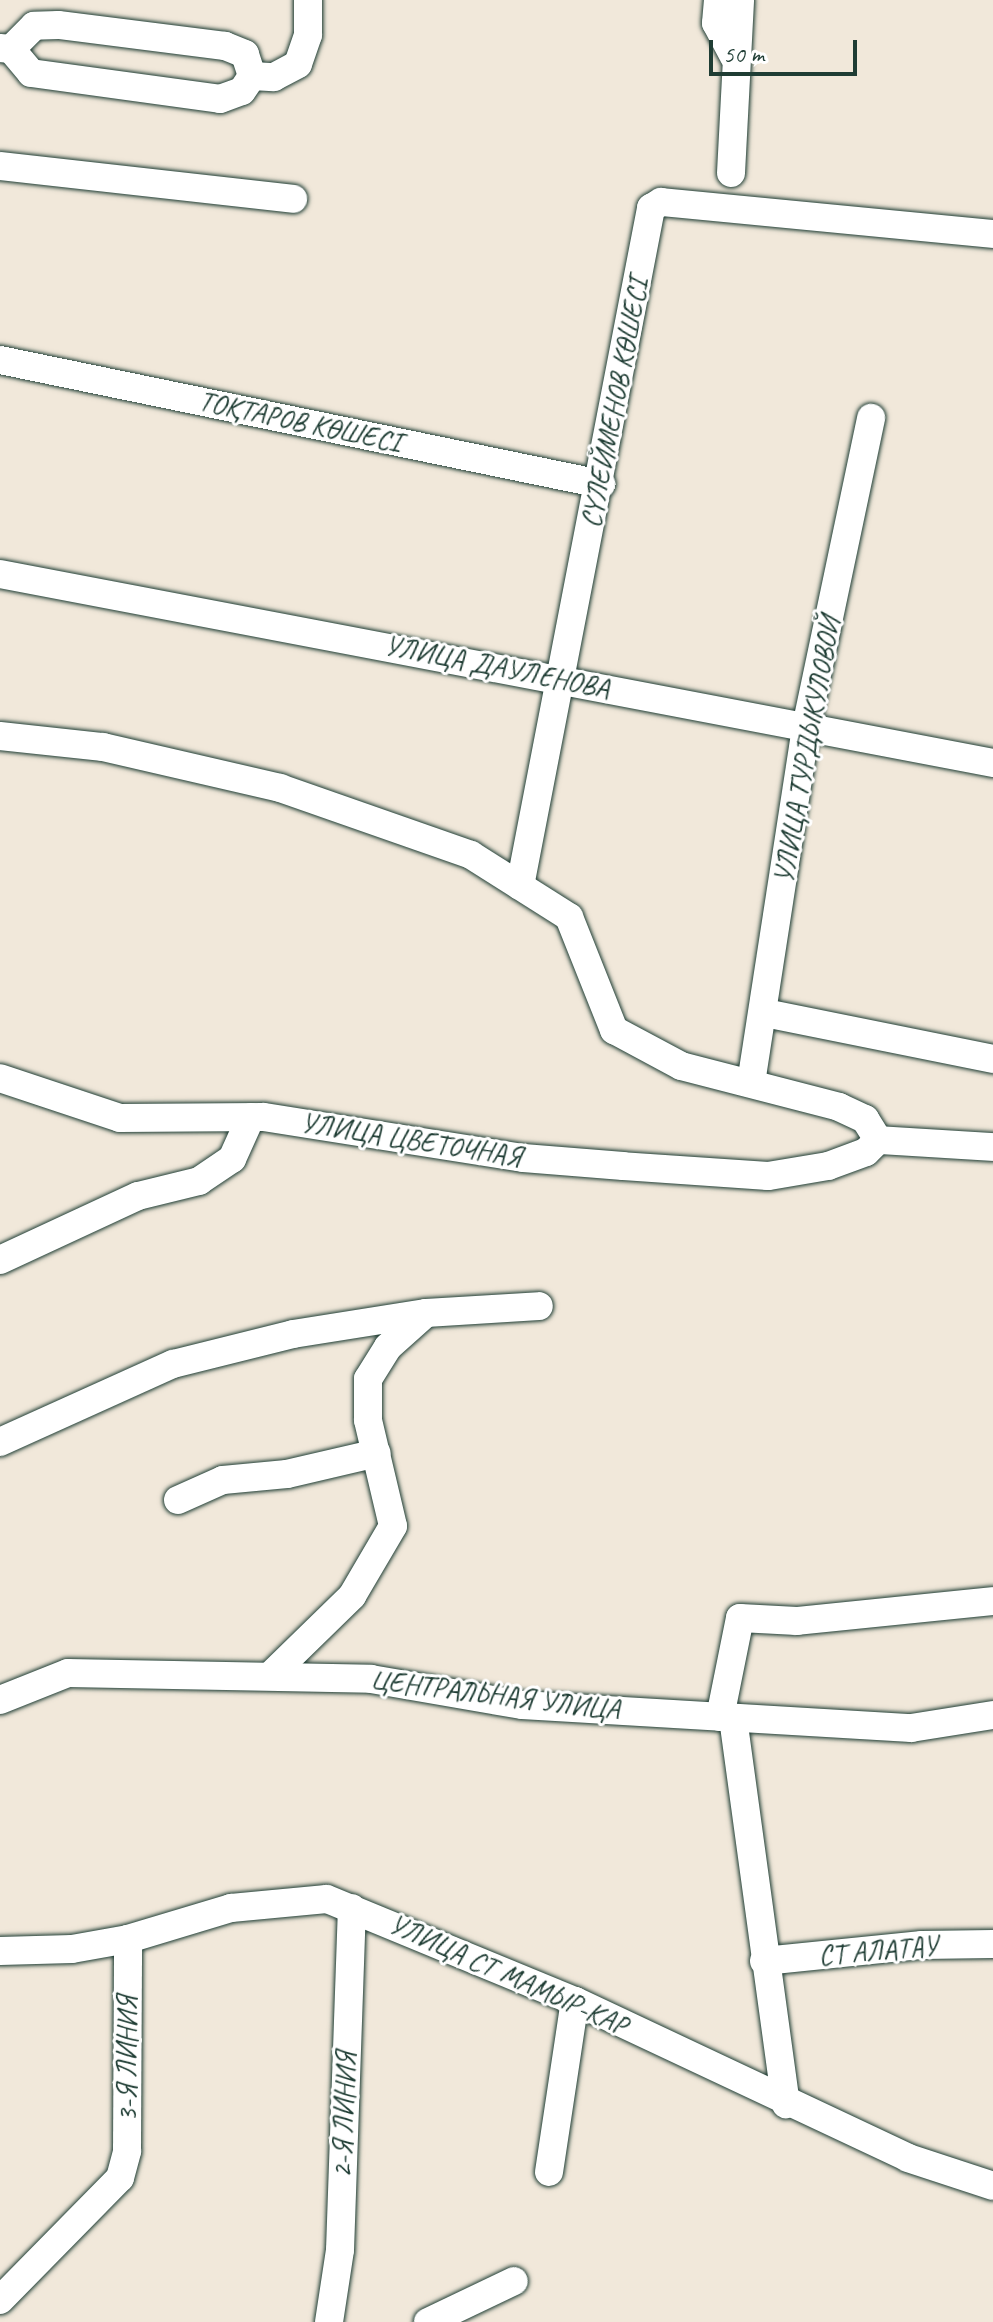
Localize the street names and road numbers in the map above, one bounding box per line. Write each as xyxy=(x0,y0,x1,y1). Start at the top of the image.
street label: СҮЛЕЙМЕНОВ КӨШЕСІ xyxy=(574,276,656,530)
street label: ТОҚТАРОВ КӨШЕСІ xyxy=(196,384,404,460)
street label: УЛИЦА ТУРДЫКУЛОВОЙ xyxy=(767,614,847,886)
street label: УЛИЦА ДАУЛЕНОВА xyxy=(383,629,611,705)
street label: УЛИЦА ЦВЕТОЧНАЯ xyxy=(299,1106,523,1174)
street label: ЦЕНТРАЛЬНАЯ УЛИЦА xyxy=(368,1663,622,1727)
street label: УЛИЦА СТ МАМЫР-КАР xyxy=(384,1907,632,2043)
street label: СТ АЛАТАУ xyxy=(817,1929,939,1973)
street label: 3-Я ЛИНИЯ xyxy=(110,1996,144,2122)
street label: 2-Я ЛИНИЯ xyxy=(325,2051,363,2179)

